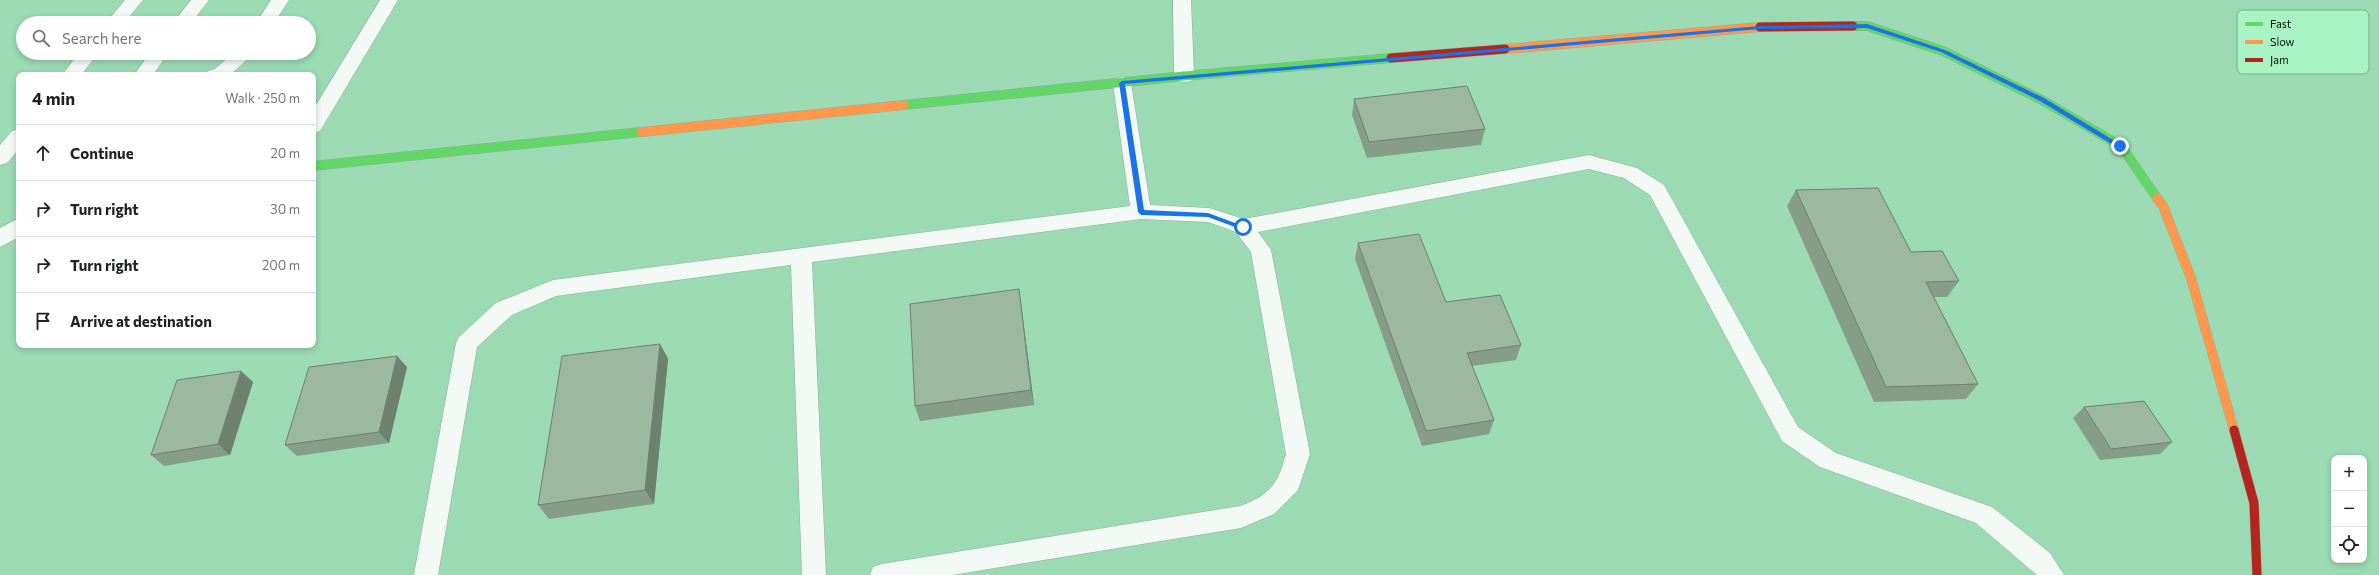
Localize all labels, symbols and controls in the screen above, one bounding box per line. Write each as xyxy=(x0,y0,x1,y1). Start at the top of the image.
legend xyxy=(2237,10,2369,74)
search box xyxy=(16,16,316,60)
text: Fast xyxy=(2270,17,2292,30)
icon: search xyxy=(30,27,52,49)
text: Search here xyxy=(62,29,141,47)
text: Slow xyxy=(2270,35,2295,48)
text: Jam xyxy=(2270,53,2289,67)
text: 4 min xyxy=(32,88,75,109)
text: Walk · 250 m xyxy=(225,90,300,106)
route end xyxy=(2111,137,2129,155)
icon: ahead xyxy=(32,142,54,164)
text: Continue xyxy=(70,144,134,162)
text: 20 m xyxy=(271,145,300,161)
icon: right xyxy=(32,198,54,220)
text: Turn right xyxy=(70,200,139,218)
text: 30 m xyxy=(270,201,300,217)
route start xyxy=(1234,218,1252,236)
icon: right xyxy=(32,254,54,276)
text: Turn right xyxy=(70,256,139,274)
text: 200 m xyxy=(262,257,300,273)
icon: arrive xyxy=(32,310,54,332)
text: Arrive at destination xyxy=(70,312,212,330)
map controls xyxy=(2331,455,2367,563)
button: + xyxy=(2331,455,2367,491)
button: − xyxy=(2331,491,2367,527)
button: locate xyxy=(2331,527,2367,563)

